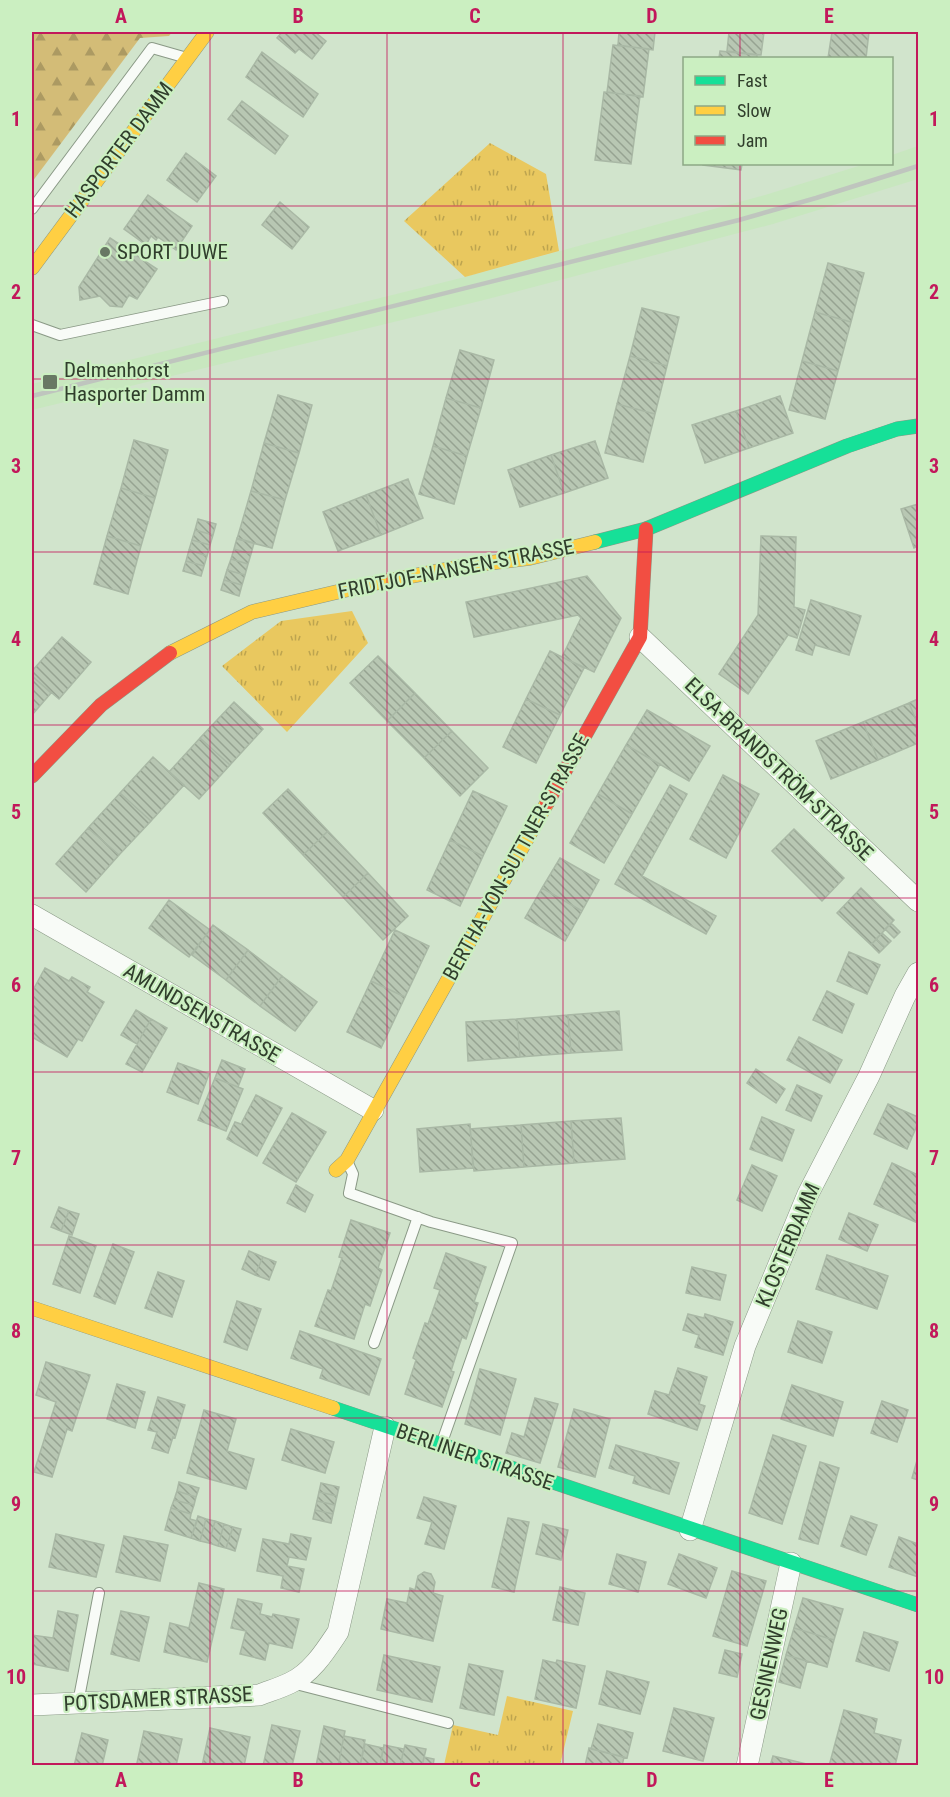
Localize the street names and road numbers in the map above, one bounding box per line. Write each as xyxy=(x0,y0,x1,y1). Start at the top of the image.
street label: HASPORTER DAMM xyxy=(60,77,178,223)
street label: FRIDTJOF-NANSEN-STRASSE xyxy=(336,534,576,604)
street label: ELSA-BRANDSTRÖM-STRASSE xyxy=(680,673,878,865)
street label: BERTHA-VON-SUTTNER-STRASSE xyxy=(438,730,594,984)
street label: AMUNDSENSTRASSE xyxy=(120,959,284,1067)
street label: KLOSTERDAMM xyxy=(751,1179,825,1311)
street label: BERLINER STRASSE xyxy=(393,1419,557,1495)
street label: GESINENWEG xyxy=(745,1606,793,1722)
street label: POTSDAMER STRASSE xyxy=(63,1682,253,1716)

